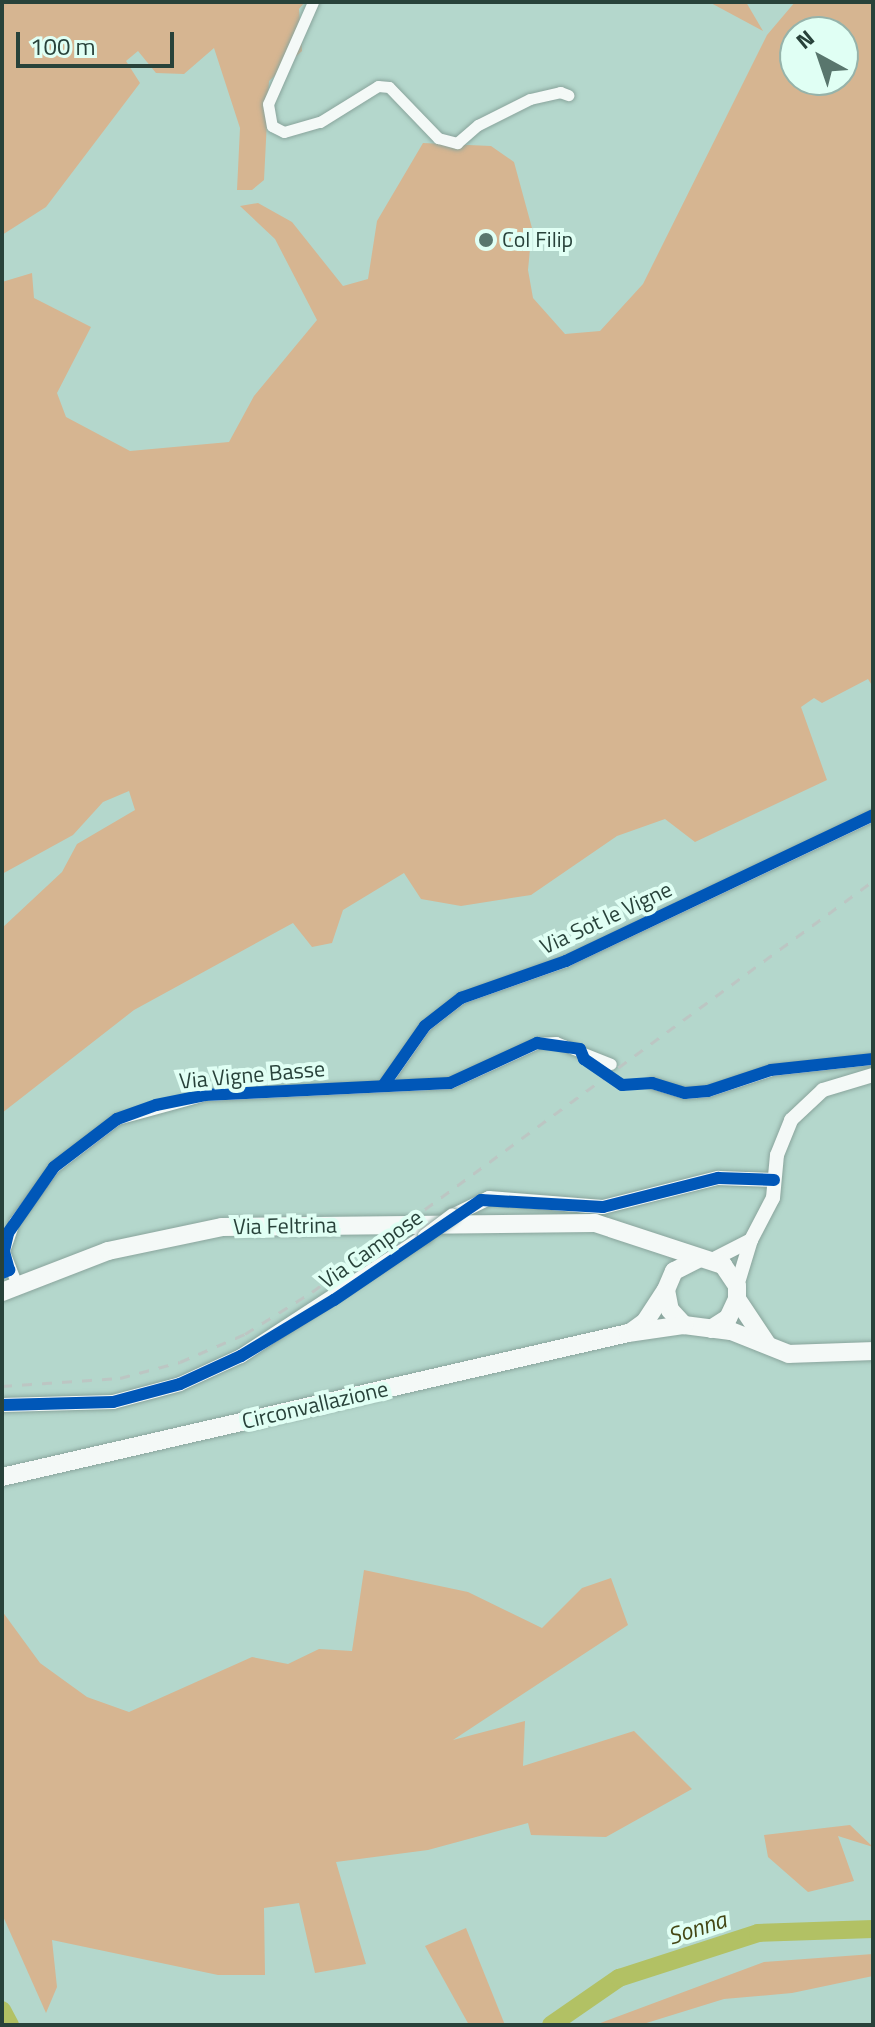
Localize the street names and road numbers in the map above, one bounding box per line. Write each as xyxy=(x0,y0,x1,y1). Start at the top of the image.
street label: Via Sot le Vigne xyxy=(536,876,676,960)
street label: Via Vigne Basse xyxy=(178,1055,326,1095)
street label: Via Campose xyxy=(315,1204,427,1294)
street label: Via Feltrina xyxy=(233,1212,337,1240)
street label: Circonvallazione xyxy=(239,1375,391,1435)

